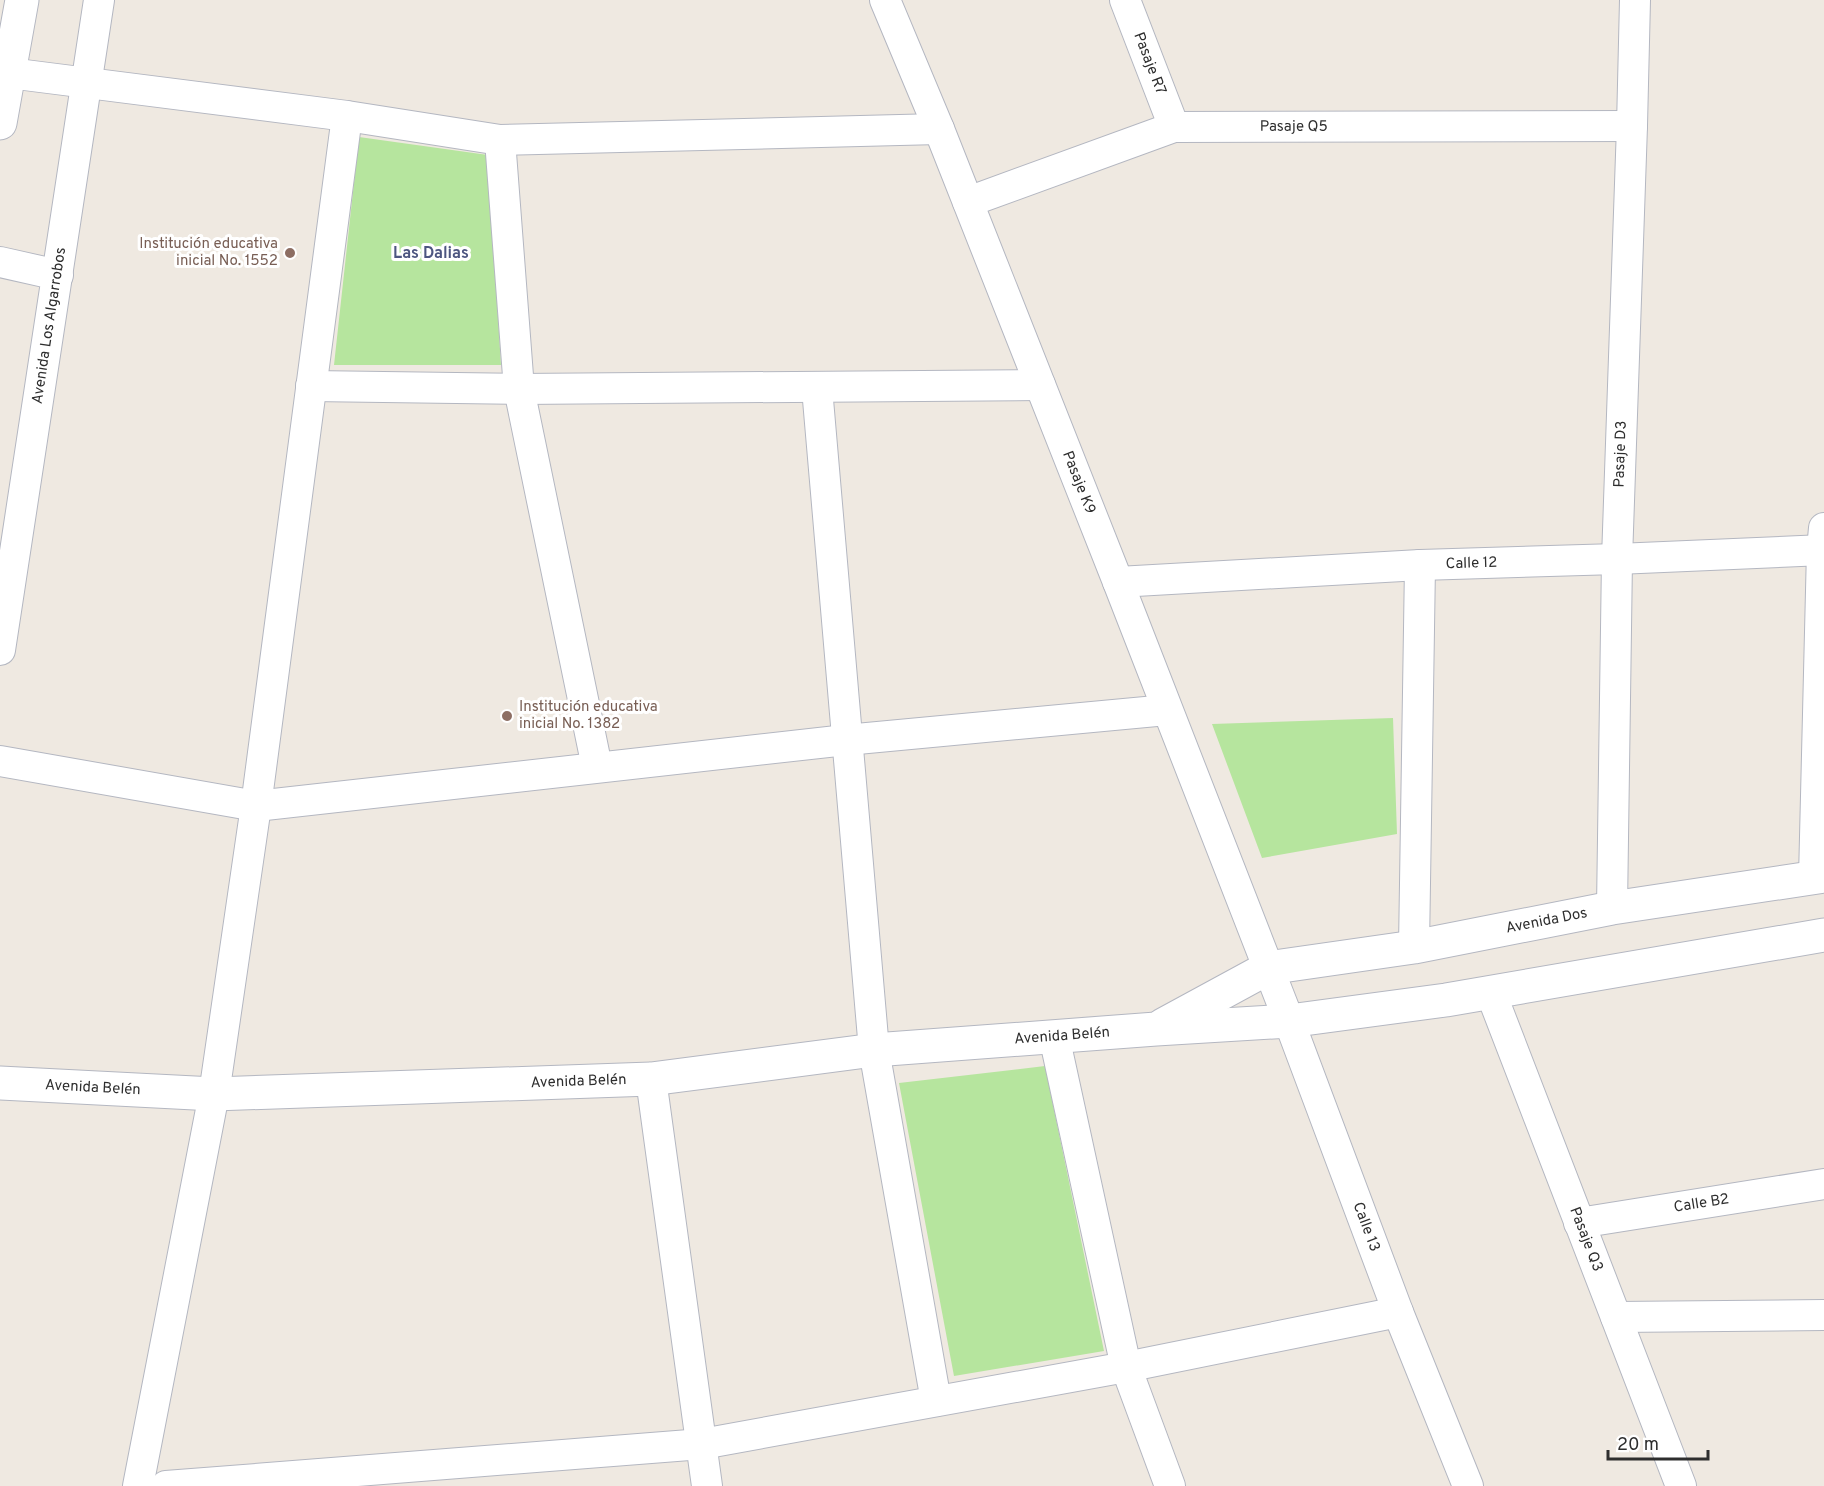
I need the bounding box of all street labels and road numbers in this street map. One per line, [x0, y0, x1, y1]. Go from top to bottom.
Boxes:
street label: Pasaje R7 [1129, 30, 1170, 97]
street label: Pasaje Q5 [1260, 117, 1328, 136]
street label: Avenida Los Algarrobos [28, 246, 71, 405]
street label: Pasaje D3 [1610, 420, 1631, 488]
street label: Pasaje K9 [1058, 448, 1100, 517]
street label: Calle 12 [1445, 553, 1498, 574]
street label: Avenida Dos [1504, 904, 1589, 938]
street label: Avenida Belén [1014, 1023, 1111, 1049]
street label: Avenida Belén [530, 1070, 627, 1093]
street label: Avenida Belén [44, 1076, 141, 1100]
street label: Calle B2 [1672, 1190, 1731, 1217]
street label: Calle 13 [1348, 1199, 1384, 1255]
street label: Pasaje Q3 [1565, 1204, 1607, 1274]

